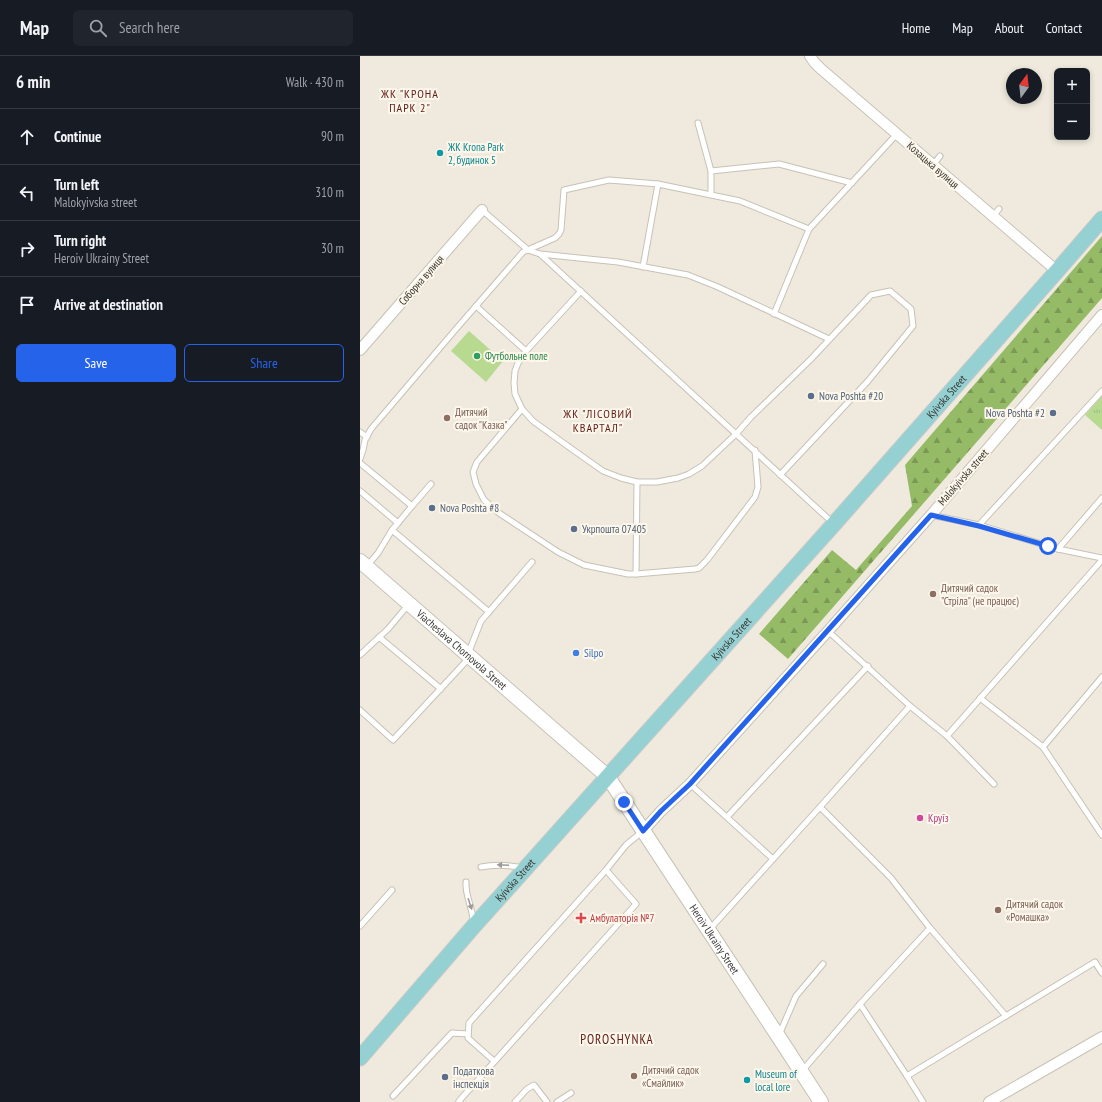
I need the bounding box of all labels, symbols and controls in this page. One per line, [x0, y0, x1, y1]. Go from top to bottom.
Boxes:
search box [73, 10, 353, 46]
text: Map [20, 16, 49, 40]
icon: search [87, 17, 109, 39]
text: Search here [119, 18, 180, 37]
text: Home [902, 19, 930, 37]
text: Map [952, 19, 973, 37]
text: About [995, 19, 1024, 37]
text: Contact [1046, 19, 1082, 37]
north arrow [1006, 68, 1042, 104]
map controls [1054, 68, 1090, 140]
button: + [1054, 68, 1090, 104]
text: 6 min [16, 71, 50, 93]
text: Walk · 430 m [286, 74, 344, 91]
district label: ЖК "КРОНА ПАРК 2" [380, 86, 439, 115]
button: − [1054, 104, 1090, 140]
icon: ahead [16, 126, 38, 148]
text: Continue [54, 127, 101, 146]
text: 90 m [321, 128, 344, 145]
street label: Козацька вулиця [904, 138, 962, 192]
place label: ЖК Krona Park 2, будинок 5 [447, 140, 505, 167]
marker: ЖК Krona Park 2, будинок 5 [435, 148, 445, 158]
text: Turn left [54, 175, 99, 194]
icon: left [16, 182, 38, 204]
text: 310 m [315, 184, 344, 201]
text: Malokyivska street [54, 194, 137, 211]
text: Turn right [54, 231, 106, 250]
icon: right [16, 238, 38, 260]
text: 30 m [321, 240, 344, 257]
text: Heroiv Ukrainy Street [54, 250, 149, 267]
street label: Соборна вулиця [395, 252, 447, 308]
icon: arrive [16, 294, 38, 316]
text: Arrive at destination [54, 295, 163, 314]
button: Save [16, 344, 176, 382]
button: Share [184, 344, 344, 382]
place label: Футбольне поле [485, 349, 548, 363]
marker: Футбольне поле [472, 351, 482, 361]
street label: Kyivska Street [923, 372, 969, 421]
place label: Nova Poshta #20 [819, 389, 883, 403]
marker: Nova Poshta #20 [806, 391, 816, 401]
place label: Дитячий садок "Казка" [455, 405, 508, 432]
district label: ЖК "ЛІСОВИЙ КВАРТАЛ" [562, 406, 633, 435]
place label: Nova Poshta #2 [986, 406, 1045, 420]
marker: Nova Poshta #2 [1048, 408, 1058, 418]
marker: Дитячий садок "Казка" [442, 413, 452, 423]
street label: Malokyivska street [935, 446, 991, 508]
place label: Nova Poshta #8 [440, 501, 499, 515]
marker: Nova Poshta #8 [427, 503, 437, 513]
place label: Укрпошта 07405 [582, 522, 647, 536]
marker: Укрпошта 07405 [569, 524, 579, 534]
route start [1039, 537, 1057, 555]
place label: Дитячий садок "Стріла" (не працює) [941, 581, 1019, 608]
marker: Дитячий садок "Стріла" (не працює) [928, 589, 938, 599]
street label: Viacheslava Chornovola Street [413, 606, 510, 693]
street label: Kyivska Street [708, 614, 754, 663]
place label: Silpo [584, 646, 603, 660]
marker: Silpo [571, 648, 581, 658]
route end [615, 793, 633, 811]
place label: Круїз [928, 811, 949, 825]
marker: Круїз [915, 813, 925, 823]
street label: Kyivska Street [492, 856, 538, 905]
one-way arrow [496, 862, 509, 868]
place label: Дитячий садок «Ромашка» [1006, 897, 1064, 924]
one-way arrow [467, 899, 473, 911]
street label: Heroiv Ukrainy Street [687, 902, 742, 977]
marker: Дитячий садок «Ромашка» [993, 905, 1003, 915]
place label: Амбулаторія №7 [590, 911, 654, 925]
marker: Амбулаторія №7 [575, 912, 587, 924]
district label: POROSHYNKA [580, 1031, 654, 1048]
place label: Дитячий садок «Смайлик» [642, 1063, 700, 1090]
place label: Податкова інспекція [453, 1064, 494, 1091]
place label: Museum of local lore [755, 1067, 798, 1094]
marker: Дитячий садок «Смайлик» [629, 1071, 639, 1081]
marker: Податкова інспекція [440, 1072, 450, 1082]
marker: Museum of local lore [742, 1075, 752, 1085]

